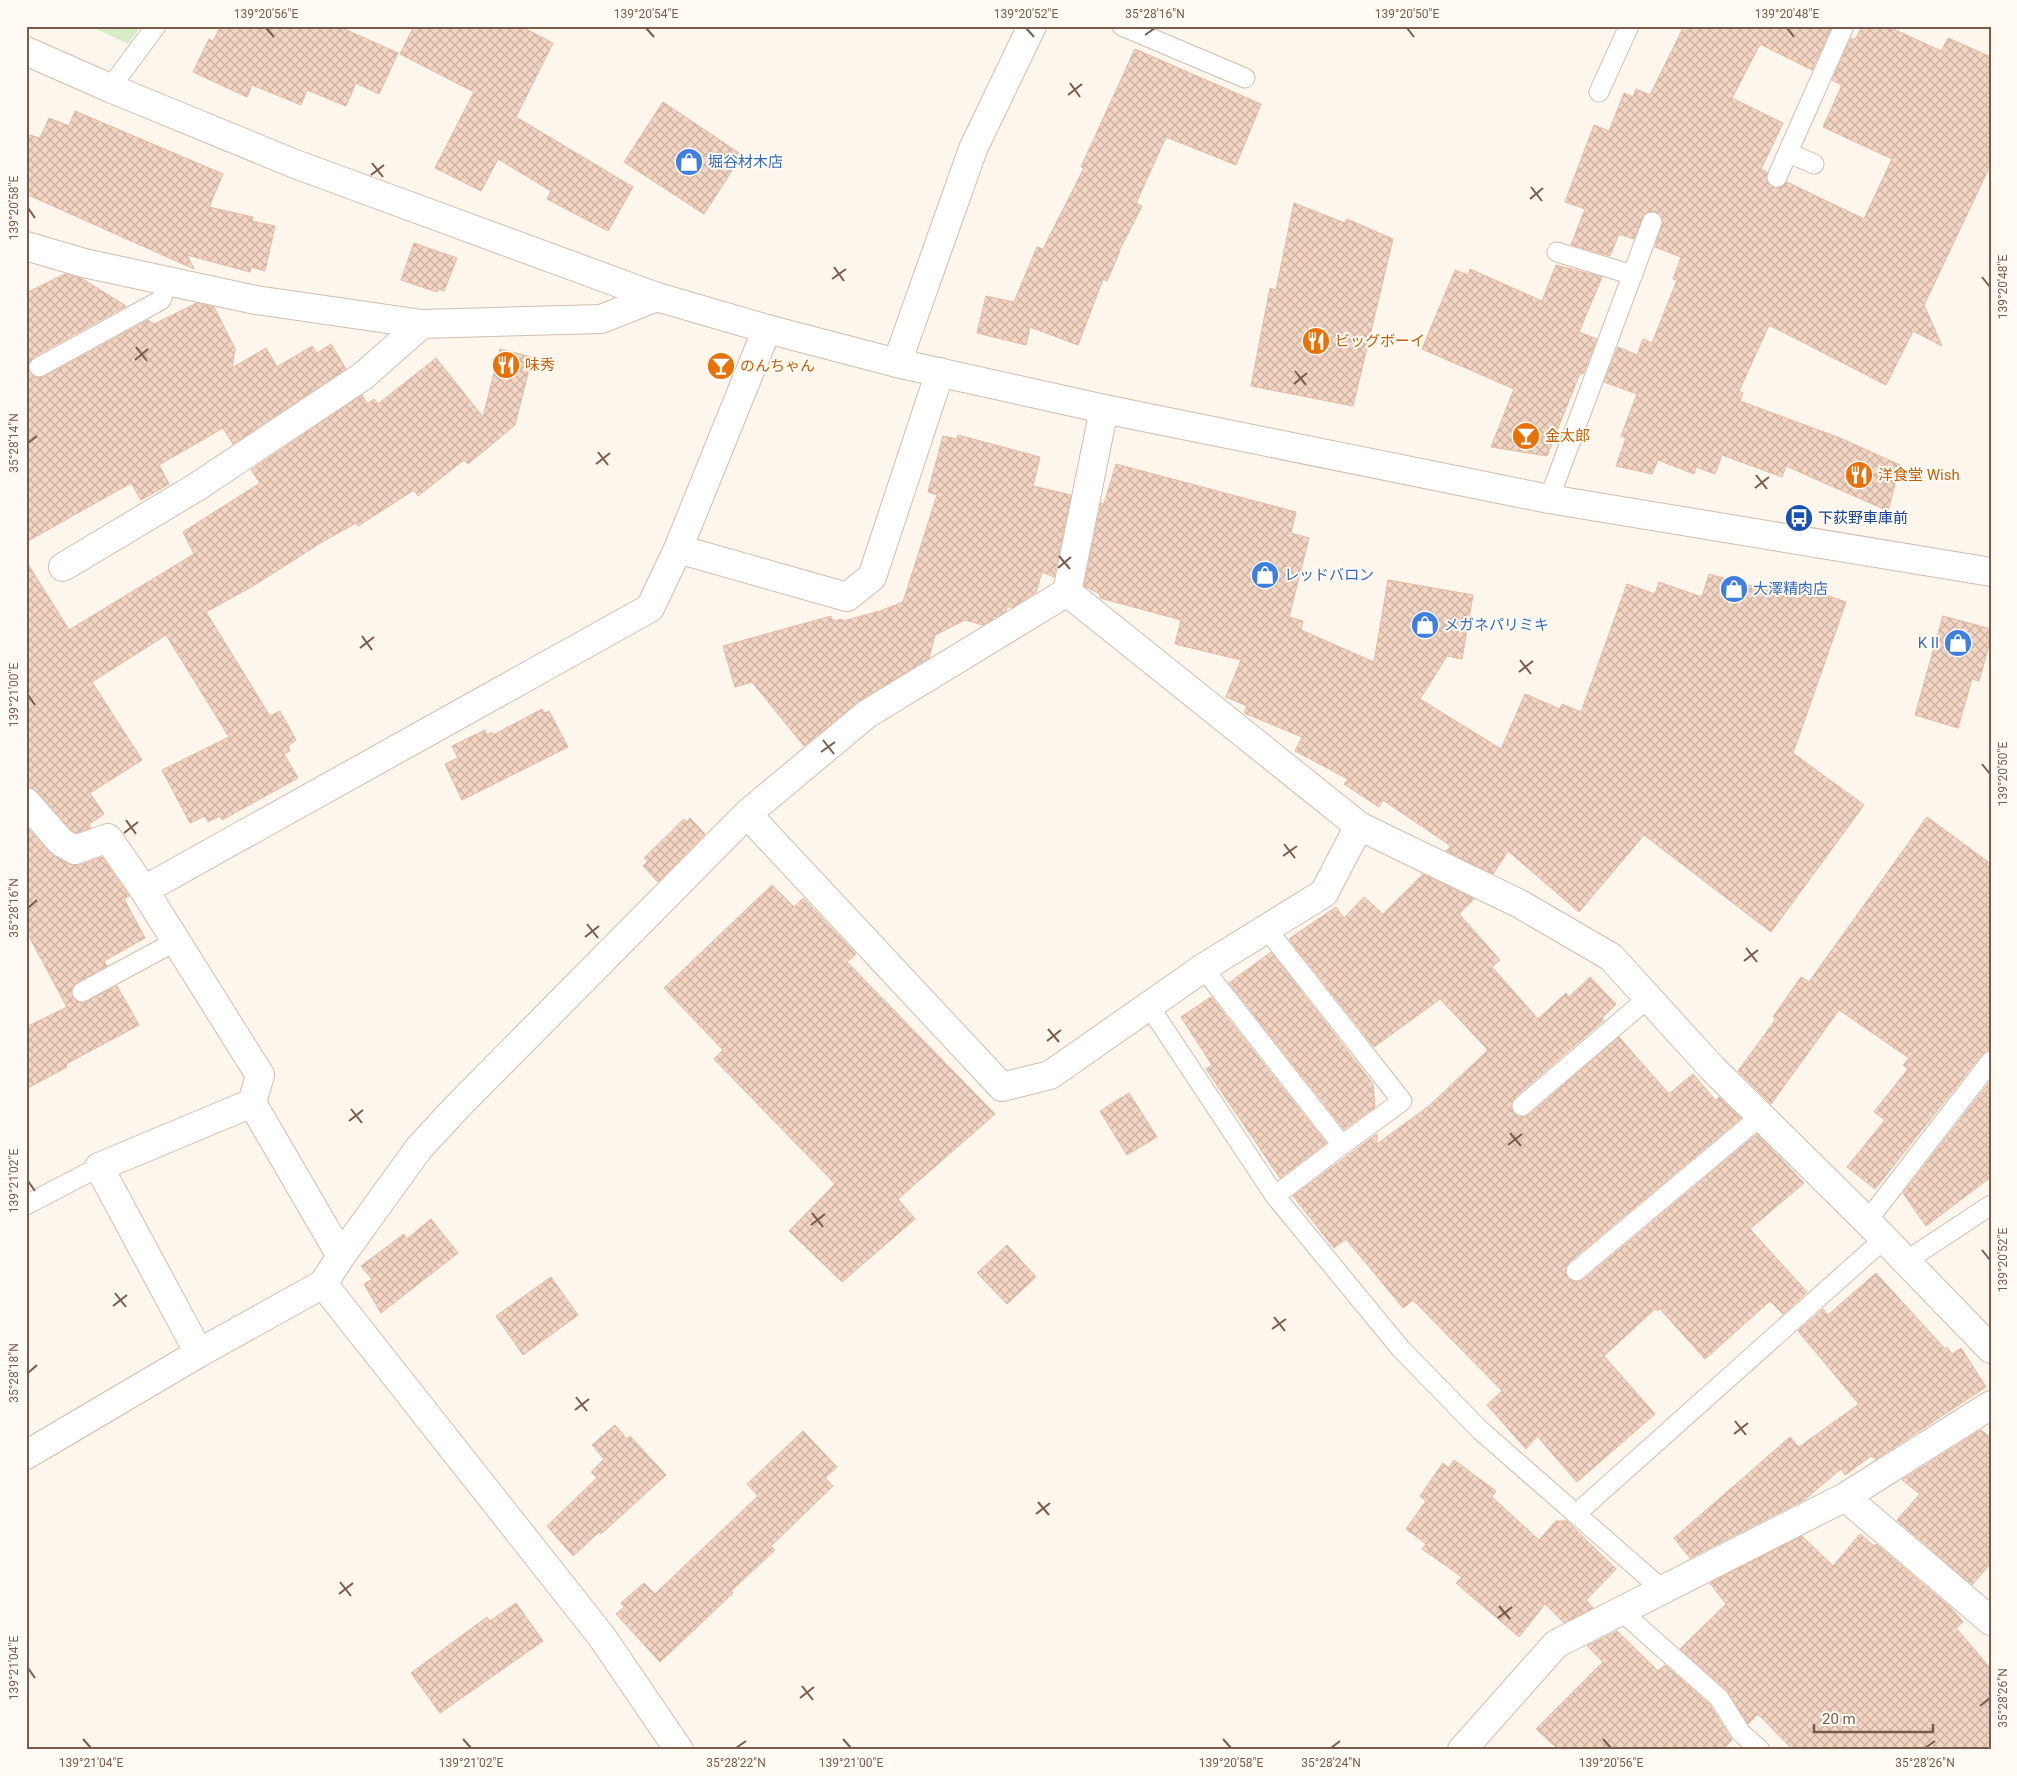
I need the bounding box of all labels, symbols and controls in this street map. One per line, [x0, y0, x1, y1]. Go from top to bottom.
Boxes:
text: 139°20'56"E [234, 7, 298, 21]
text: 139°20'54"E [614, 7, 678, 21]
text: 139°20'52"E [994, 7, 1058, 21]
text: 35°28'16"N [1125, 7, 1185, 21]
text: 139°20'50"E [1375, 7, 1439, 21]
text: 139°20'48"E [1755, 7, 1819, 21]
shop icon: 堀谷材木店 [674, 147, 704, 177]
place label: 堀谷材木店 [708, 153, 783, 171]
text: 139°20'58"E [7, 176, 21, 240]
text: 139°20'48"E [1996, 255, 2010, 319]
restaurant icon: ビッグボーイ [1301, 326, 1331, 356]
place label: ビッグボーイ [1335, 332, 1425, 350]
restaurant icon: 味秀 [491, 350, 521, 380]
bar icon: のんちゃん [706, 351, 736, 381]
place label: 味秀 [525, 356, 555, 374]
place label: のんちゃん [740, 357, 815, 375]
text: 35°28'14"N [7, 413, 21, 473]
bar icon: 金太郎 [1511, 421, 1541, 451]
place label: 金太郎 [1545, 427, 1590, 445]
restaurant icon: 洋食堂 Wish [1844, 460, 1874, 490]
place label: 洋食堂 Wish [1878, 466, 1960, 484]
bus stop icon: 下荻野車庫前 [1784, 503, 1814, 533]
place label: 下荻野車庫前 [1818, 509, 1908, 527]
shop icon: レッドバロン [1250, 560, 1280, 590]
place label: レッドバロン [1284, 566, 1374, 584]
shop icon: 大澤精肉店 [1719, 574, 1749, 604]
place label: 大澤精肉店 [1753, 580, 1828, 598]
shop icon: メガネパリミキ [1410, 610, 1440, 640]
place label: メガネパリミキ [1444, 616, 1549, 634]
shop icon: K II [1943, 628, 1973, 658]
place label: K II [1918, 634, 1939, 652]
text: 139°21'00"E [7, 663, 21, 727]
text: 139°20'50"E [1996, 742, 2010, 806]
text: 35°28'16"N [7, 878, 21, 938]
text: 139°21'02"E [7, 1149, 21, 1213]
text: 139°20'52"E [1996, 1228, 2010, 1292]
text: 35°28'18"N [7, 1343, 21, 1403]
text: 139°21'04"E [7, 1636, 21, 1700]
text: 35°28'26"N [1996, 1668, 2010, 1728]
scale bar [1814, 1701, 1933, 1733]
text: 20 m [1822, 1710, 1856, 1728]
text: 139°21'04"E [59, 1756, 123, 1770]
text: 139°21'02"E [439, 1756, 503, 1770]
text: 35°28'22"N [706, 1756, 766, 1770]
text: 139°21'00"E [819, 1756, 883, 1770]
text: 139°20'58"E [1199, 1756, 1263, 1770]
text: 35°28'24"N [1301, 1756, 1361, 1770]
text: 139°20'56"E [1579, 1756, 1643, 1770]
text: 35°28'26"N [1895, 1756, 1955, 1770]

